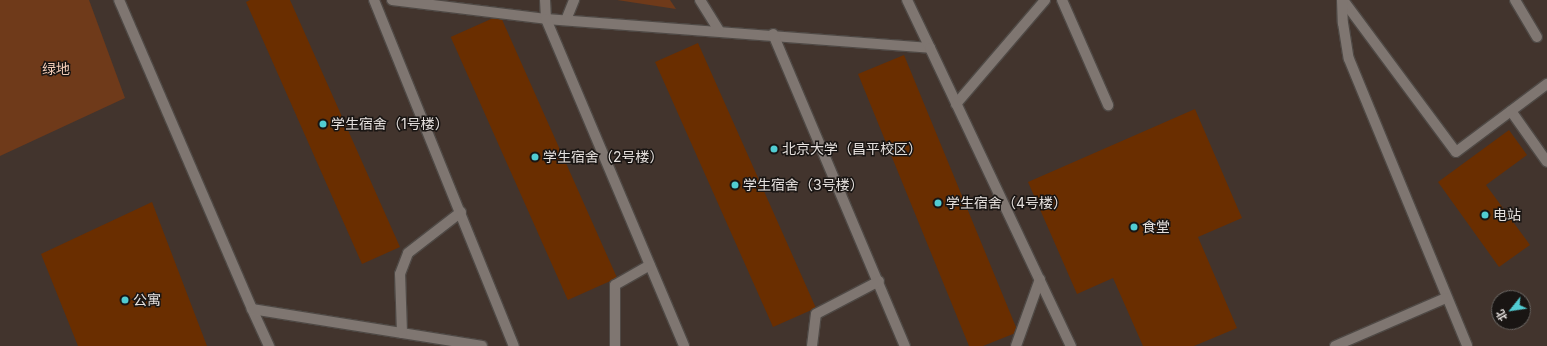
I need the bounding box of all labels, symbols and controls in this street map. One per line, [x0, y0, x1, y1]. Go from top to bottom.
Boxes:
park label: 绿地 [42, 61, 70, 77]
place label: 学生宿舍（1号楼） [331, 116, 449, 132]
marker: 学生宿舍（1号楼） [318, 119, 328, 129]
place label: 北京大学（昌平校区） [782, 141, 922, 157]
marker: 北京大学（昌平校区） [769, 144, 779, 154]
place label: 学生宿舍（2号楼） [543, 149, 664, 165]
marker: 学生宿舍（2号楼） [530, 152, 540, 162]
place label: 学生宿舍（3号楼） [743, 177, 864, 193]
marker: 学生宿舍（3号楼） [730, 180, 740, 190]
place label: 学生宿舍（4号楼） [946, 195, 1067, 211]
marker: 学生宿舍（4号楼） [933, 198, 943, 208]
place label: 电站 [1493, 207, 1521, 223]
marker: 电站 [1480, 210, 1490, 220]
place label: 食堂 [1142, 219, 1170, 235]
marker: 食堂 [1129, 222, 1139, 232]
north arrow [1491, 290, 1531, 330]
place label: 公寓 [133, 292, 161, 308]
marker: 公寓 [120, 295, 130, 305]
text: 北 [1493, 307, 1510, 324]

